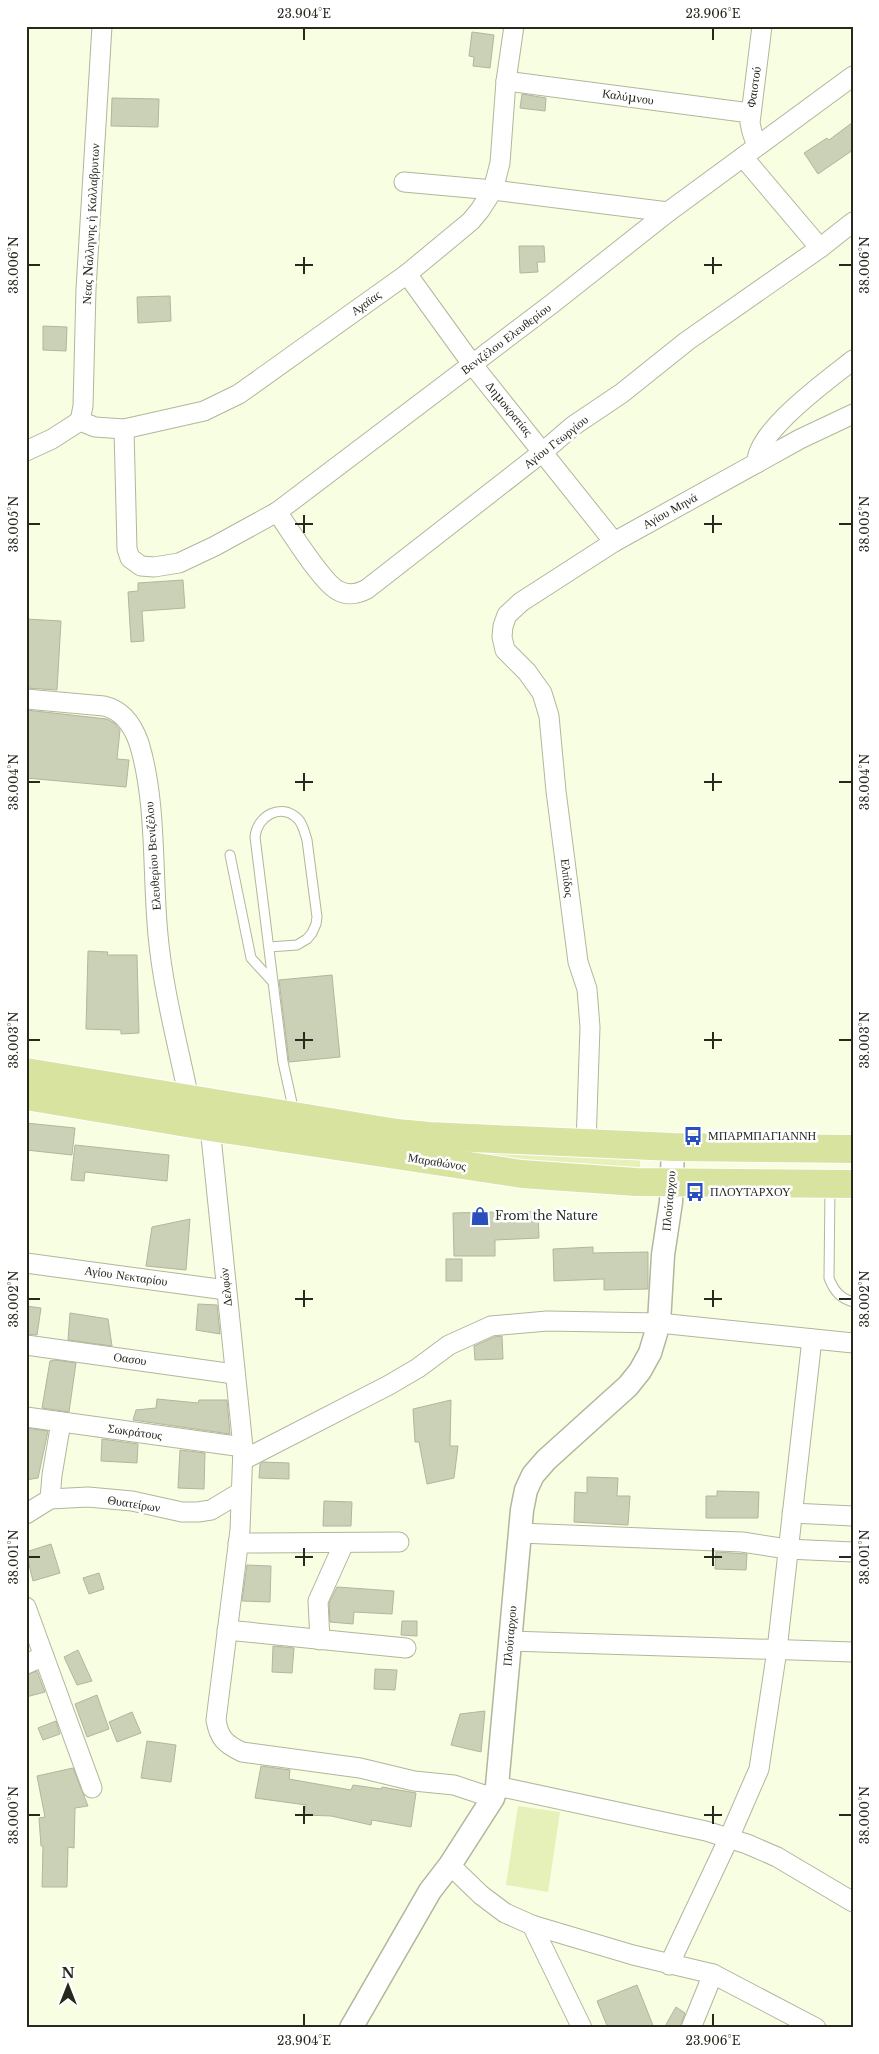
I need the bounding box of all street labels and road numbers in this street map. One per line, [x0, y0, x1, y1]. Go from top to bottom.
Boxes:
street label: Φαιστού [743, 65, 764, 109]
street label: Καλύμνου [601, 85, 655, 108]
street label: Νεας Nαλληνης ή Καλλαβρυτων [79, 142, 102, 305]
street label: Αχαϊας [348, 287, 384, 318]
street label: Βενιζέλου Ελευθερίου [458, 300, 554, 377]
street label: Δημοκρατίας [483, 378, 536, 439]
street label: Αγίου Γεωργίου [520, 412, 591, 472]
street label: Αγίου Μηνά [640, 489, 700, 532]
street label: Ελευθερίου Βενιζέλου [141, 801, 164, 911]
street label: Ελπίδος [558, 858, 577, 898]
street label: Μαραθώνος [407, 1149, 468, 1174]
street label: Πλούταρχου [658, 1170, 679, 1232]
street label: Αγίου Νεκταρίου [84, 1262, 169, 1289]
street label: Δελφών [216, 1266, 235, 1307]
street label: Οασου [113, 1349, 148, 1368]
street label: Σωκράτους [107, 1420, 163, 1443]
street label: Θυατείρων [107, 1492, 162, 1515]
street label: Πλούταρχου [499, 1605, 520, 1667]

